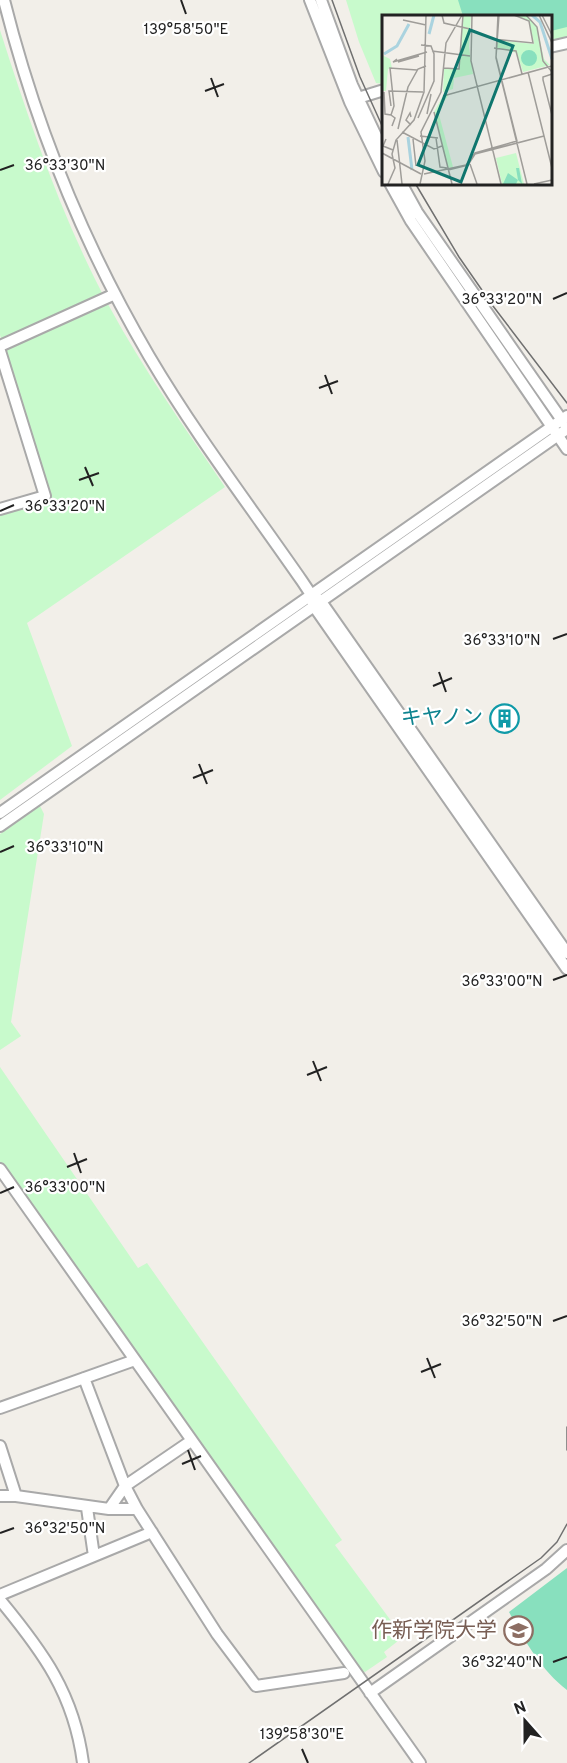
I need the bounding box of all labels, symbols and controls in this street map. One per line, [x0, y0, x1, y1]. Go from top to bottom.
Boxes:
inset map [382, 15, 552, 184]
text: 139°58'50"E [143, 21, 229, 40]
text: 36°33'30"N [25, 157, 105, 176]
text: 36°33'20"N [462, 291, 542, 310]
text: 36°33'20"N [25, 498, 105, 517]
text: 36°33'10"N [463, 632, 541, 651]
building icon: キヤノン [488, 702, 520, 734]
place label: キヤノン [401, 705, 483, 732]
text: 36°33'10"N [26, 839, 104, 858]
text: 36°33'00"N [461, 973, 543, 992]
text: 36°33'00"N [24, 1179, 106, 1198]
text: 36°32'50"N [462, 1313, 542, 1332]
text: 36°32'50"N [25, 1520, 105, 1539]
school or university icon: 作新学院大学 [502, 1615, 534, 1647]
place label: 作新学院大学 [371, 1618, 497, 1645]
text: 36°32'40"N [462, 1654, 542, 1673]
north arrow [495, 1691, 555, 1751]
text: N [511, 1697, 529, 1720]
text: 139°58'30"E [260, 1726, 344, 1745]

